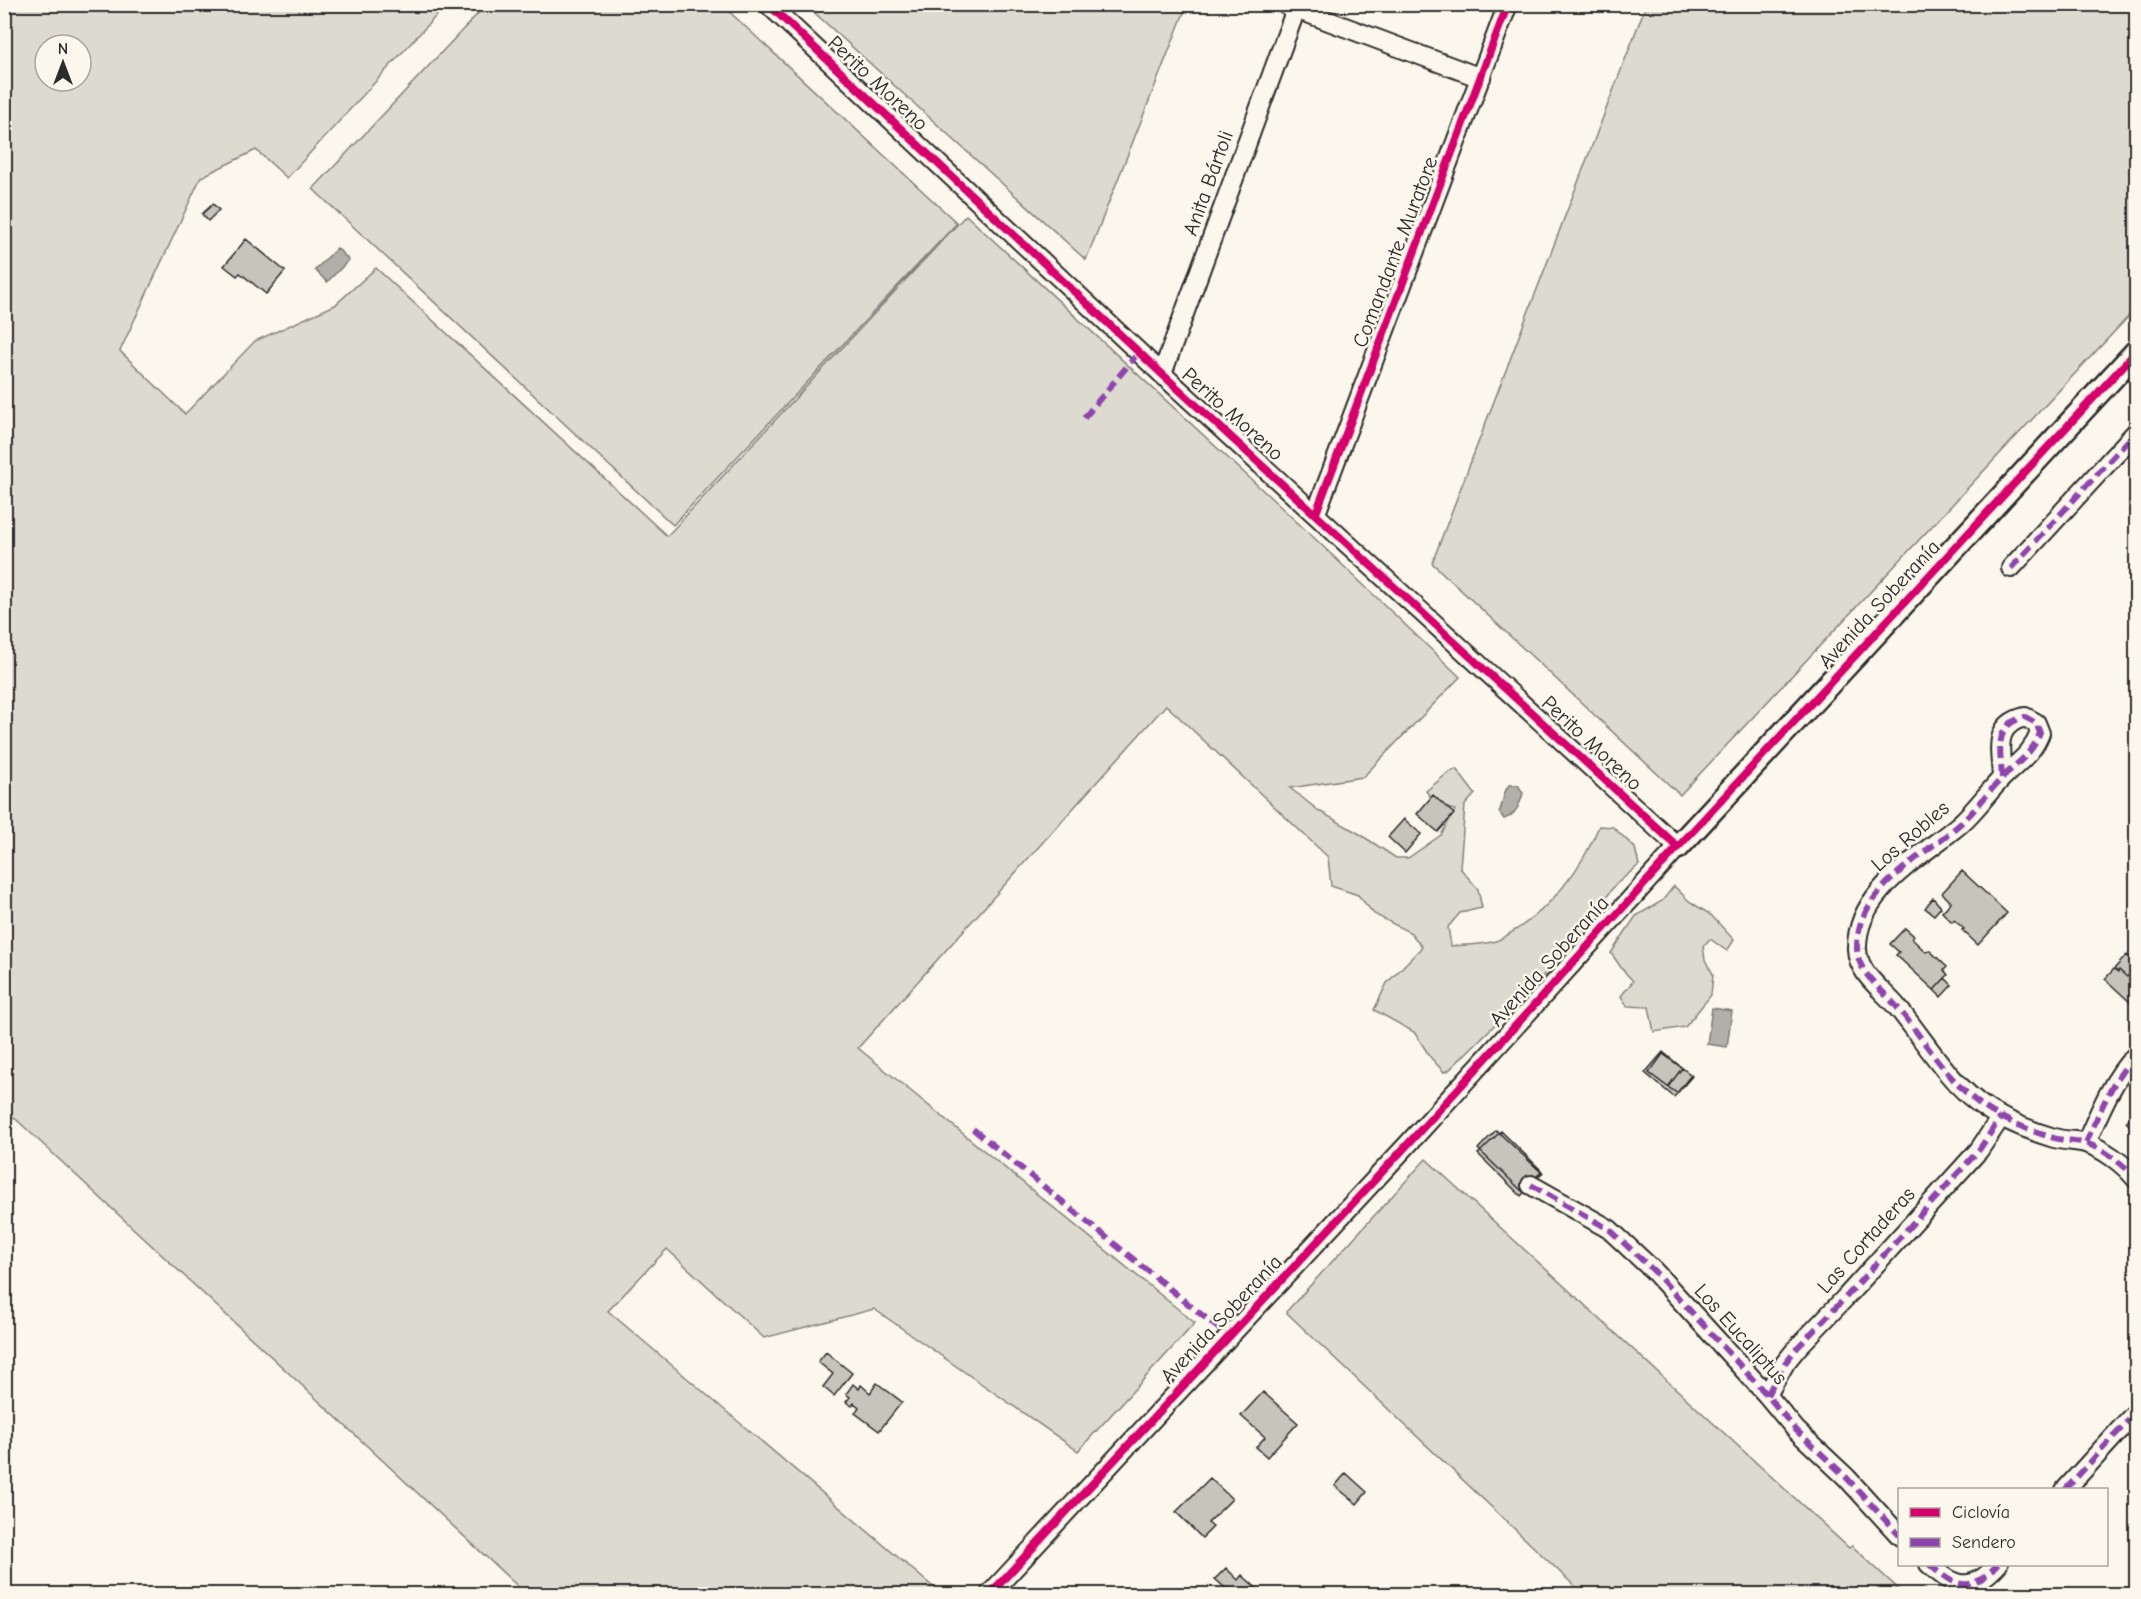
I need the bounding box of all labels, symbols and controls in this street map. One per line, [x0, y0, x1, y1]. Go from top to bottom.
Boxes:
street label: Perito Moreno [823, 31, 933, 135]
north arrow [33, 33, 93, 93]
text: N [58, 40, 68, 58]
street label: Anita Bártoli [1178, 127, 1238, 239]
street label: Comandante Muratore [1348, 153, 1442, 351]
street label: Perito Moreno [1177, 362, 1289, 466]
street label: Avenida Soberanía [1813, 535, 1945, 673]
street label: Perito Moreno [1537, 691, 1647, 795]
street label: Los Robles [1866, 796, 1954, 876]
street label: Avenida Soberanía [1484, 891, 1614, 1031]
street label: Las Cortaderas [1812, 1182, 1920, 1298]
street label: Avenida Soberanía [1155, 1250, 1287, 1388]
street label: Los Eucaliptus [1690, 1279, 1792, 1389]
legend [1898, 1488, 2108, 1566]
text: Ciclovía [1952, 1502, 2010, 1523]
text: Sendero [1952, 1532, 2016, 1553]

